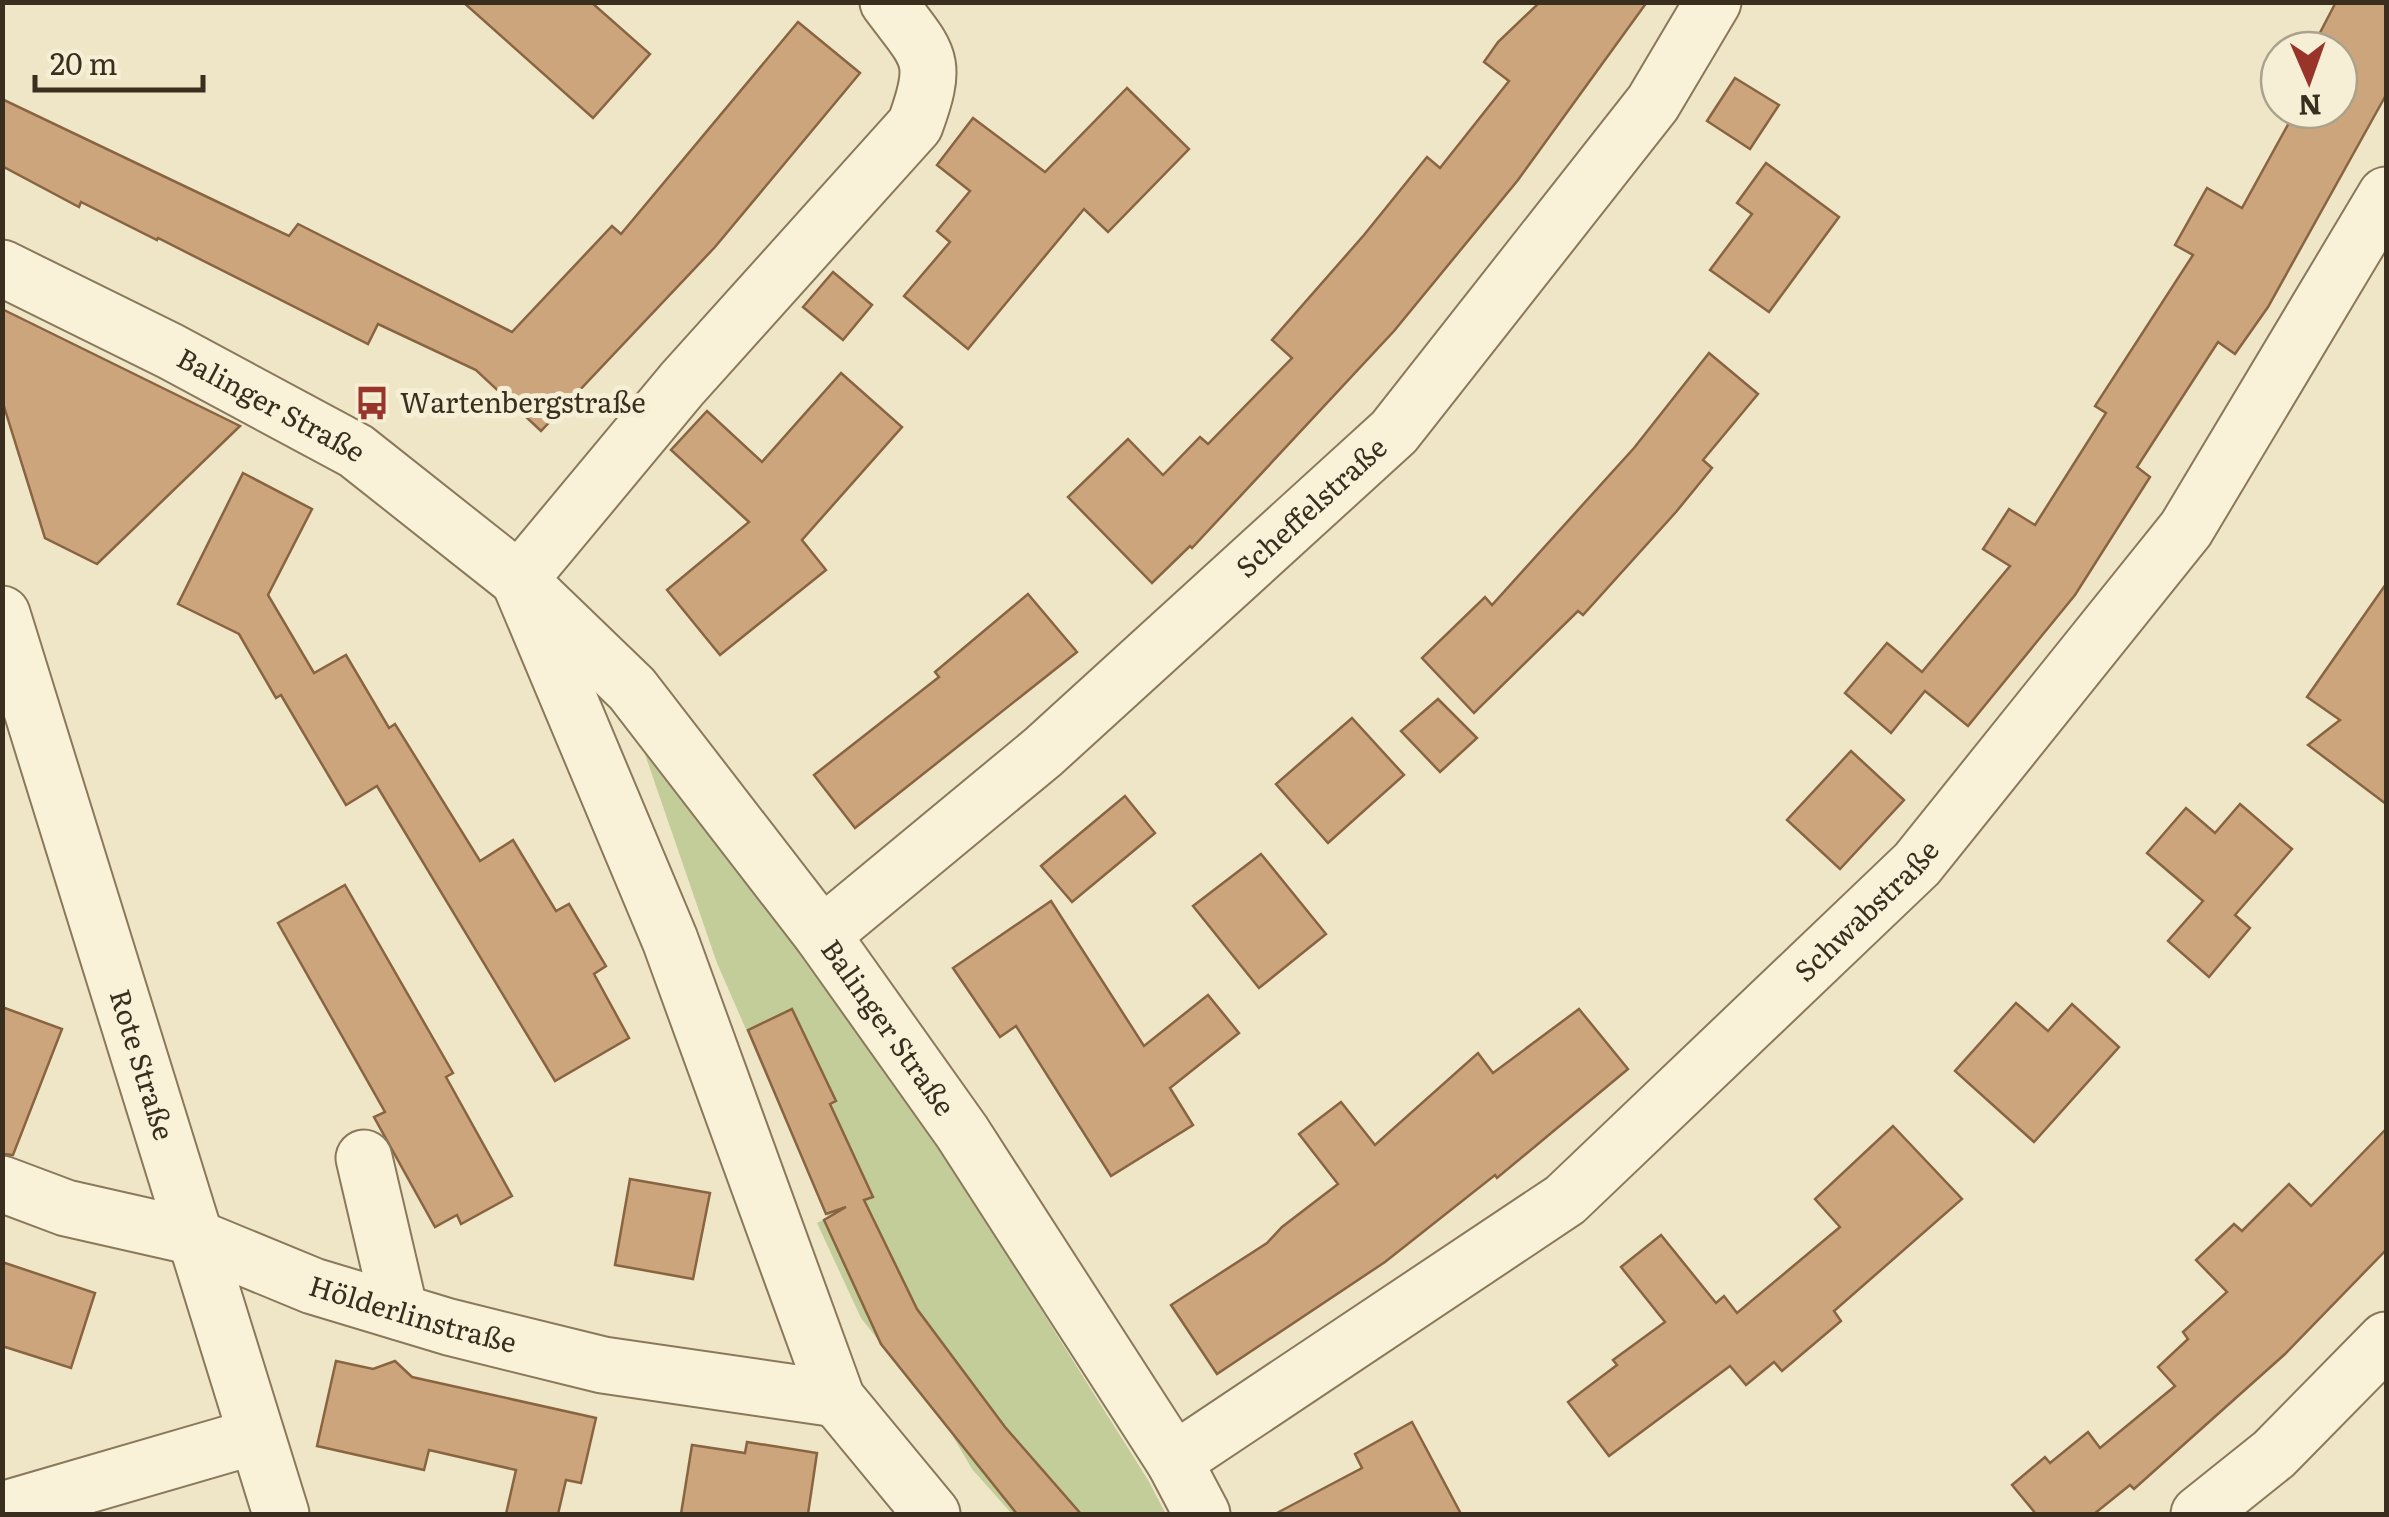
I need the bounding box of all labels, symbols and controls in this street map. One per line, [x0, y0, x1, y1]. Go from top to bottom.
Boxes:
scale bar [35, 30, 202, 92]
north arrow [2259, 30, 2359, 130]
text: 20 m [50, 40, 118, 84]
text: N [2297, 86, 2322, 128]
street label: Balinger Straße [170, 336, 376, 471]
place label: Wartenbergstraße [400, 380, 646, 422]
bus stop icon: Wartenbergstraße [353, 384, 391, 422]
street label: Scheffelstraße [1225, 426, 1395, 586]
street label: Schwabstraße [1784, 830, 1948, 990]
street label: Balinger Straße [812, 930, 967, 1124]
street label: Rote Straße [101, 984, 187, 1145]
street label: Hölderlinstraße [304, 1263, 521, 1362]

